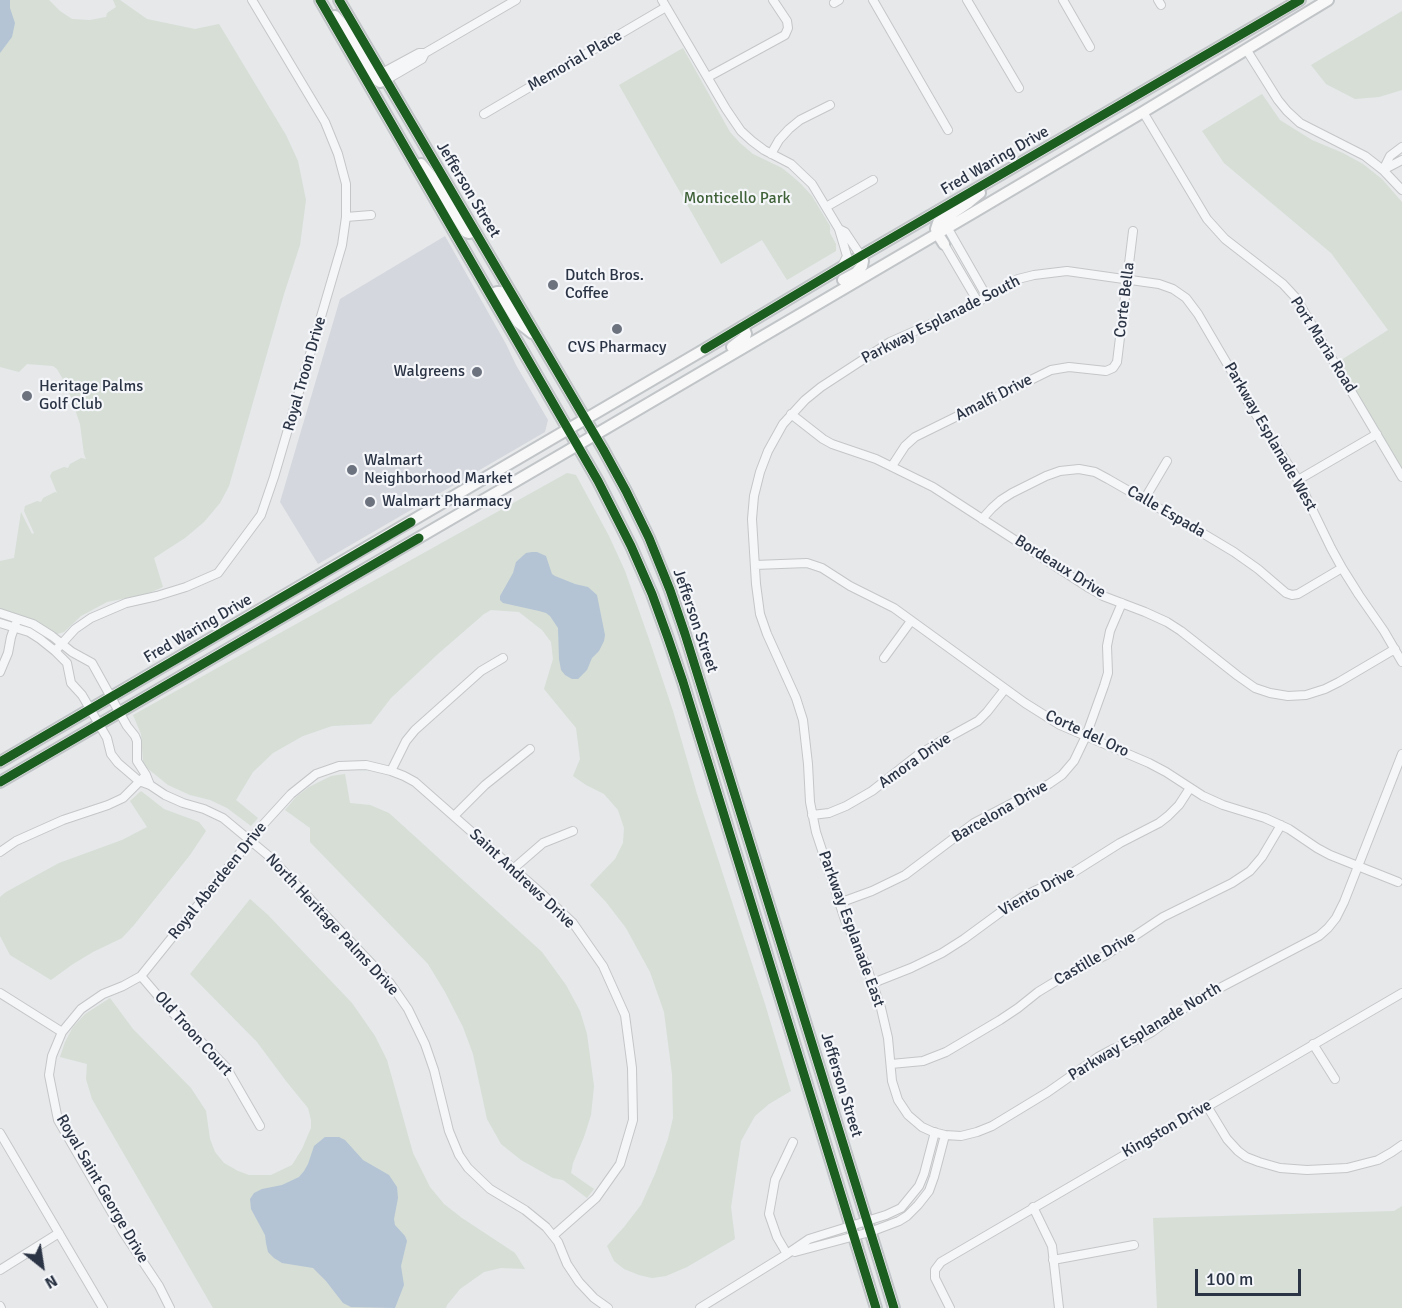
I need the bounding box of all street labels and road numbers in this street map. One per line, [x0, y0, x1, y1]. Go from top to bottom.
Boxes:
street label: Memorial Place [524, 26, 626, 96]
street label: Fred Waring Drive [938, 122, 1052, 200]
street label: Jefferson Street [432, 139, 504, 241]
street label: Corte Bella [1111, 261, 1139, 339]
street label: Parkway Esplanade South [858, 272, 1024, 368]
street label: Port Maria Road [1286, 293, 1360, 397]
street label: Royal Troon Drive [279, 314, 331, 434]
street label: Parkway Esplanade West [1219, 359, 1321, 515]
street label: Amalfi Drive [952, 370, 1036, 426]
street label: Calle Espada [1123, 482, 1209, 542]
street label: Bordeaux Drive [1011, 531, 1109, 603]
street label: Jefferson Street [668, 567, 722, 675]
street label: Fred Waring Drive [141, 590, 255, 668]
street label: Corte del Oro [1042, 706, 1132, 762]
street label: Amora Drive [875, 729, 955, 793]
street label: Barcelona Drive [949, 777, 1051, 847]
street label: Royal Aberdeen Drive [165, 818, 271, 944]
street label: Saint Andrews Drive [465, 825, 579, 933]
street label: Parkway Esplanade East [814, 848, 888, 1010]
street label: North Heritage Palms Drive [261, 850, 403, 1000]
street label: Viento Drive [996, 863, 1078, 921]
street label: Castille Drive [1051, 928, 1139, 990]
street label: Parkway Esplanade North [1065, 979, 1225, 1085]
street label: Old Troon Court [150, 988, 236, 1080]
street label: Jefferson Street [816, 1030, 866, 1140]
street label: Kingston Drive [1119, 1096, 1215, 1162]
street label: Royal Saint George Drive [52, 1111, 152, 1267]

